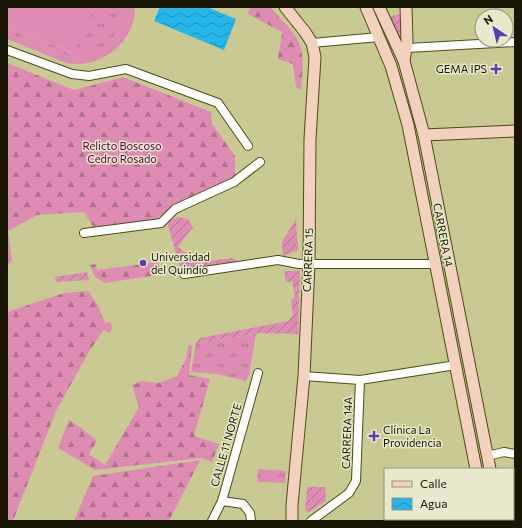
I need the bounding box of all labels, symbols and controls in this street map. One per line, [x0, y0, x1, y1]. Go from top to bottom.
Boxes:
north arrow [474, 8, 514, 48]
text: N [481, 12, 495, 27]
place label: GEMA IPS [436, 62, 487, 75]
marker: GEMA IPS [490, 63, 502, 75]
park label: Relicto Boscoso Cedro Rosado [82, 139, 162, 165]
street label: CARRERA 14 [431, 202, 456, 268]
street label: CARRERA 15 [300, 228, 315, 292]
place label: Universidad del Quindío [151, 250, 210, 276]
marker: Universidad del Quindío [138, 258, 148, 268]
street label: CARRERA 14A [339, 396, 354, 469]
street label: CALLE 11 NORTE [207, 402, 244, 488]
place label: Clínica La Providencia [383, 423, 441, 449]
marker: Clínica La Providencia [368, 430, 380, 442]
legend [384, 468, 514, 520]
text: Calle [420, 476, 447, 490]
text: Agua [420, 496, 448, 510]

